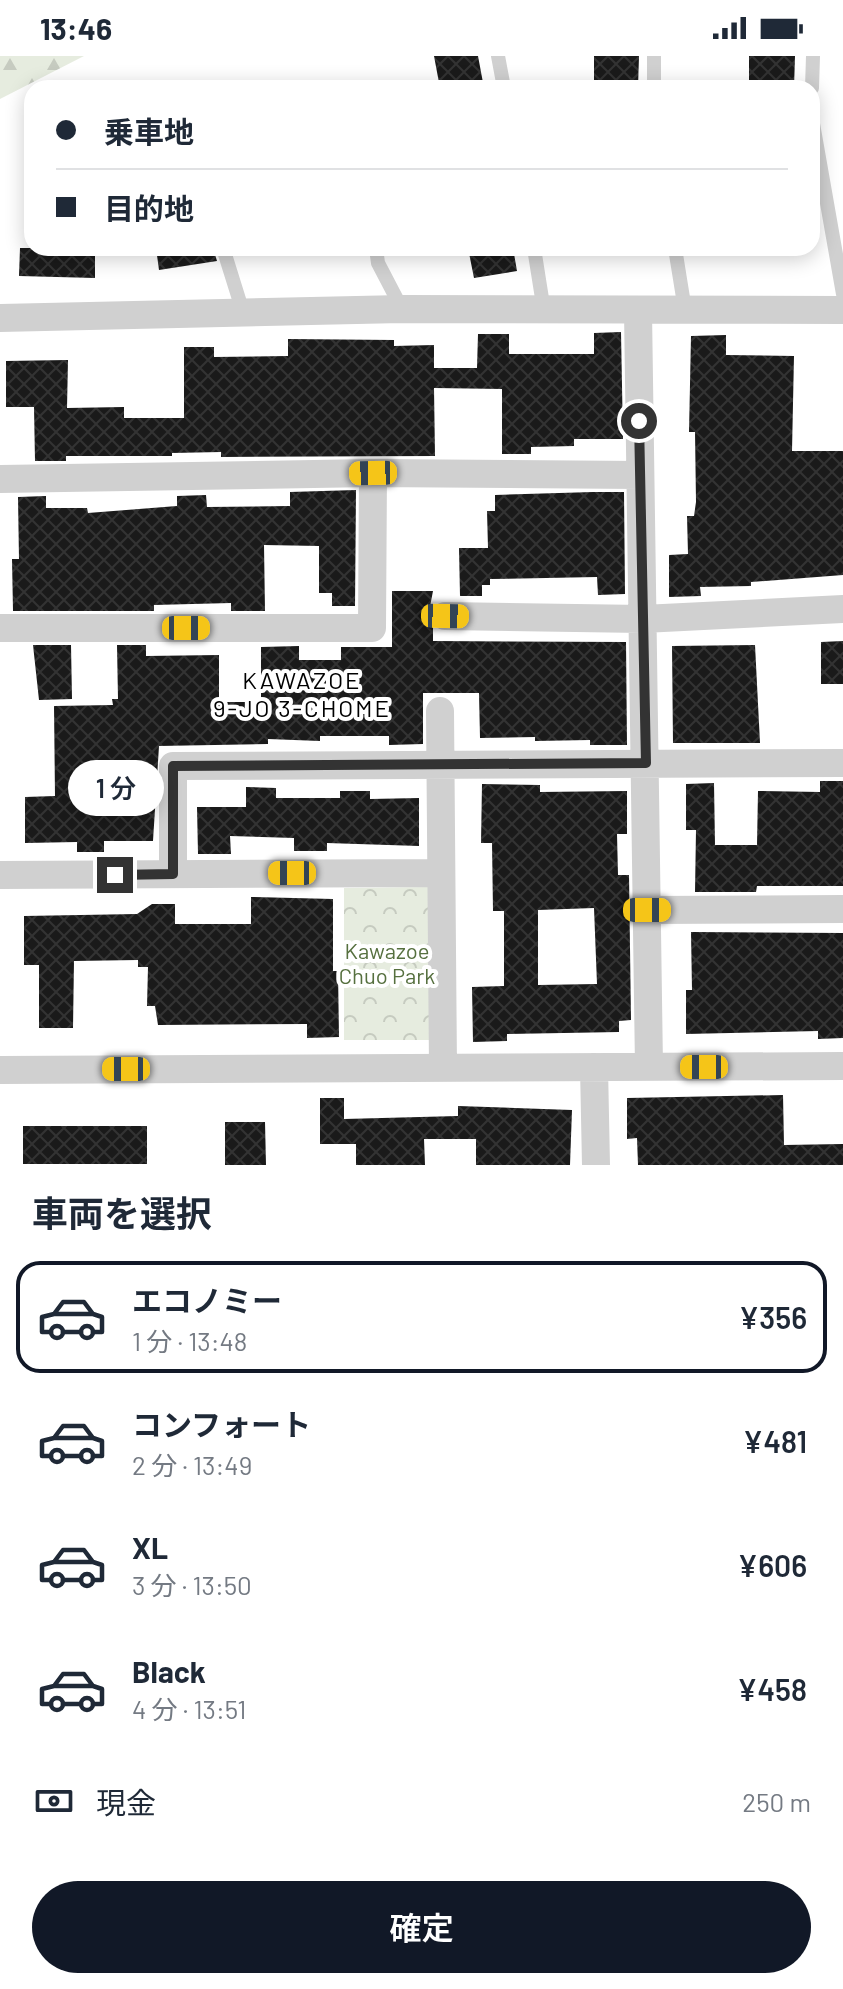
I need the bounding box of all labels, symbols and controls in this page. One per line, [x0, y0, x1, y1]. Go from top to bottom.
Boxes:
text: 13:46 [40, 10, 112, 46]
text: 乗車地 [104, 113, 194, 149]
text: 目的地 [104, 190, 194, 226]
route start [621, 403, 657, 439]
car [349, 461, 397, 485]
car [421, 604, 469, 628]
car [162, 616, 210, 640]
district label: KAWAZOE 9-JO 3-CHOME [213, 665, 391, 722]
callout: 1 分 [67, 759, 163, 815]
text: 1 分 [96, 772, 136, 803]
route end [97, 857, 133, 893]
car [268, 861, 316, 885]
car [623, 898, 671, 922]
park label: Kawazoe Chuo Park [339, 937, 435, 988]
car [680, 1055, 728, 1079]
car [102, 1057, 150, 1081]
text: 車両を選択 [32, 1191, 212, 1234]
icon: car [36, 1281, 108, 1353]
text: エコノミー [132, 1282, 282, 1318]
text: ¥356 [739, 1299, 807, 1335]
text: 1 分 · 13:48 [132, 1325, 247, 1356]
icon: car [36, 1405, 108, 1477]
text: コンフォート [132, 1406, 311, 1442]
text: ¥481 [743, 1423, 807, 1459]
text: 2 分 · 13:49 [132, 1449, 252, 1480]
icon: car [36, 1529, 108, 1601]
text: XL [132, 1529, 168, 1565]
text: ¥606 [738, 1547, 807, 1583]
text: 3 分 · 13:50 [132, 1569, 252, 1600]
icon: car [36, 1653, 108, 1725]
text: Black [132, 1653, 206, 1689]
text: ¥458 [737, 1671, 807, 1707]
text: 4 分 · 13:51 [132, 1693, 246, 1724]
icon: cash [32, 1779, 76, 1823]
text: 現金 [96, 1784, 156, 1820]
text: 250 m [742, 1786, 811, 1817]
button: 確定 [32, 1881, 811, 1973]

